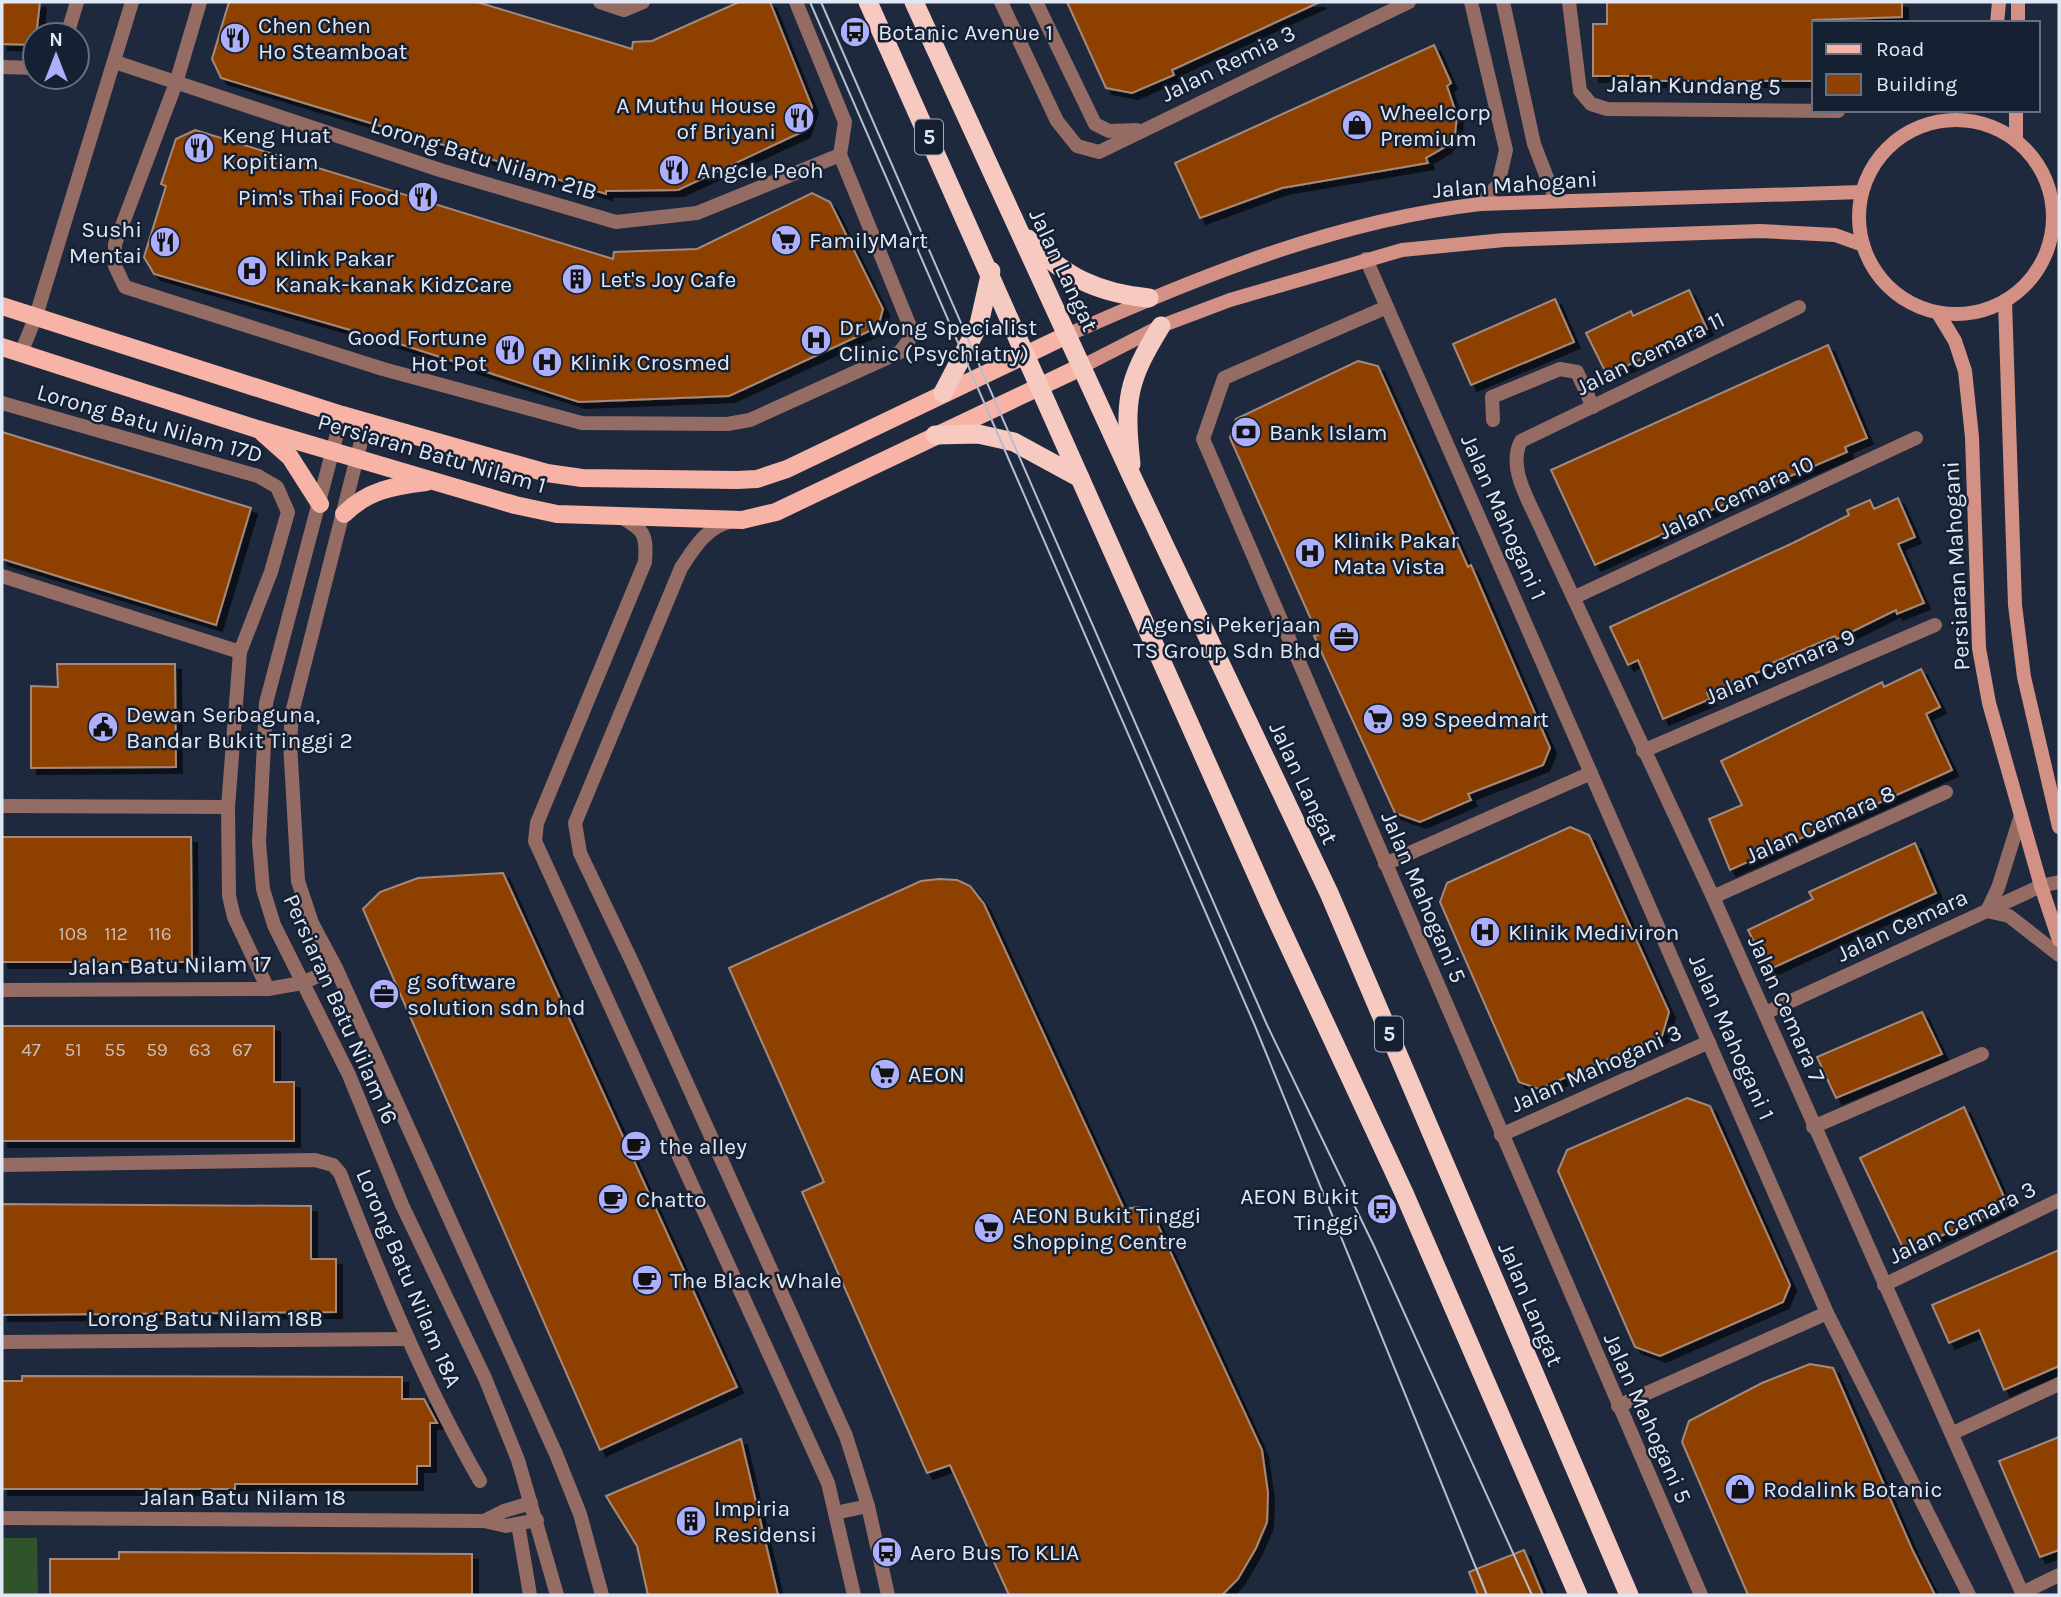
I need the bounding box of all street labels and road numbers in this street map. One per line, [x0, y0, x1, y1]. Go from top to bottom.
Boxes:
street label: Jalan Remia 3 [1157, 19, 1300, 108]
street label: Jalan Kundang 5 [1607, 70, 1781, 101]
street label: Lorong Batu Nilam 21B [367, 111, 600, 206]
road number: 5 [915, 120, 943, 154]
street label: Jalan Mahogani [1432, 165, 1598, 204]
street label: Jalan Langat [1023, 205, 1104, 336]
street label: Jalan Cemara 11 [1571, 306, 1729, 401]
street label: Lorong Batu Nilam 17D [34, 378, 266, 469]
street label: Persiaran Batu Nilam 1 [315, 408, 549, 499]
street label: Jalan Mahogani 1 [1455, 430, 1552, 604]
street label: Jalan Cemara 10 [1654, 450, 1818, 545]
street label: Persiaran Mahogani [1938, 461, 1975, 671]
street label: Jalan Cemara 9 [1701, 623, 1859, 710]
street label: Jalan Langat [1263, 718, 1344, 849]
street label: Jalan Cemara 8 [1741, 779, 1899, 870]
street label: Jalan Mahogani 5 [1375, 807, 1472, 987]
street label: Jalan Cemara [1832, 883, 1972, 968]
street label: Persiaran Batu Nilam 16 [278, 890, 404, 1129]
street label: Jalan Cemara 7 [1742, 932, 1831, 1087]
street label: Jalan Batu Nilam 17 [69, 950, 272, 981]
street label: Jalan Mahogani 1 [1683, 950, 1780, 1124]
road number: 5 [1375, 1016, 1403, 1052]
street label: Jalan Mahogani 3 [1506, 1019, 1686, 1118]
street label: Lorong Batu Nilam 18A [350, 1165, 467, 1392]
street label: Jalan Cemara 3 [1884, 1175, 2040, 1270]
street label: Jalan Langat [1492, 1238, 1569, 1371]
street label: Lorong Batu Nilam 18B [87, 1305, 323, 1332]
street label: Jalan Mahogani 5 [1598, 1329, 1697, 1508]
street label: Jalan Batu Nilam 18 [140, 1484, 346, 1511]

